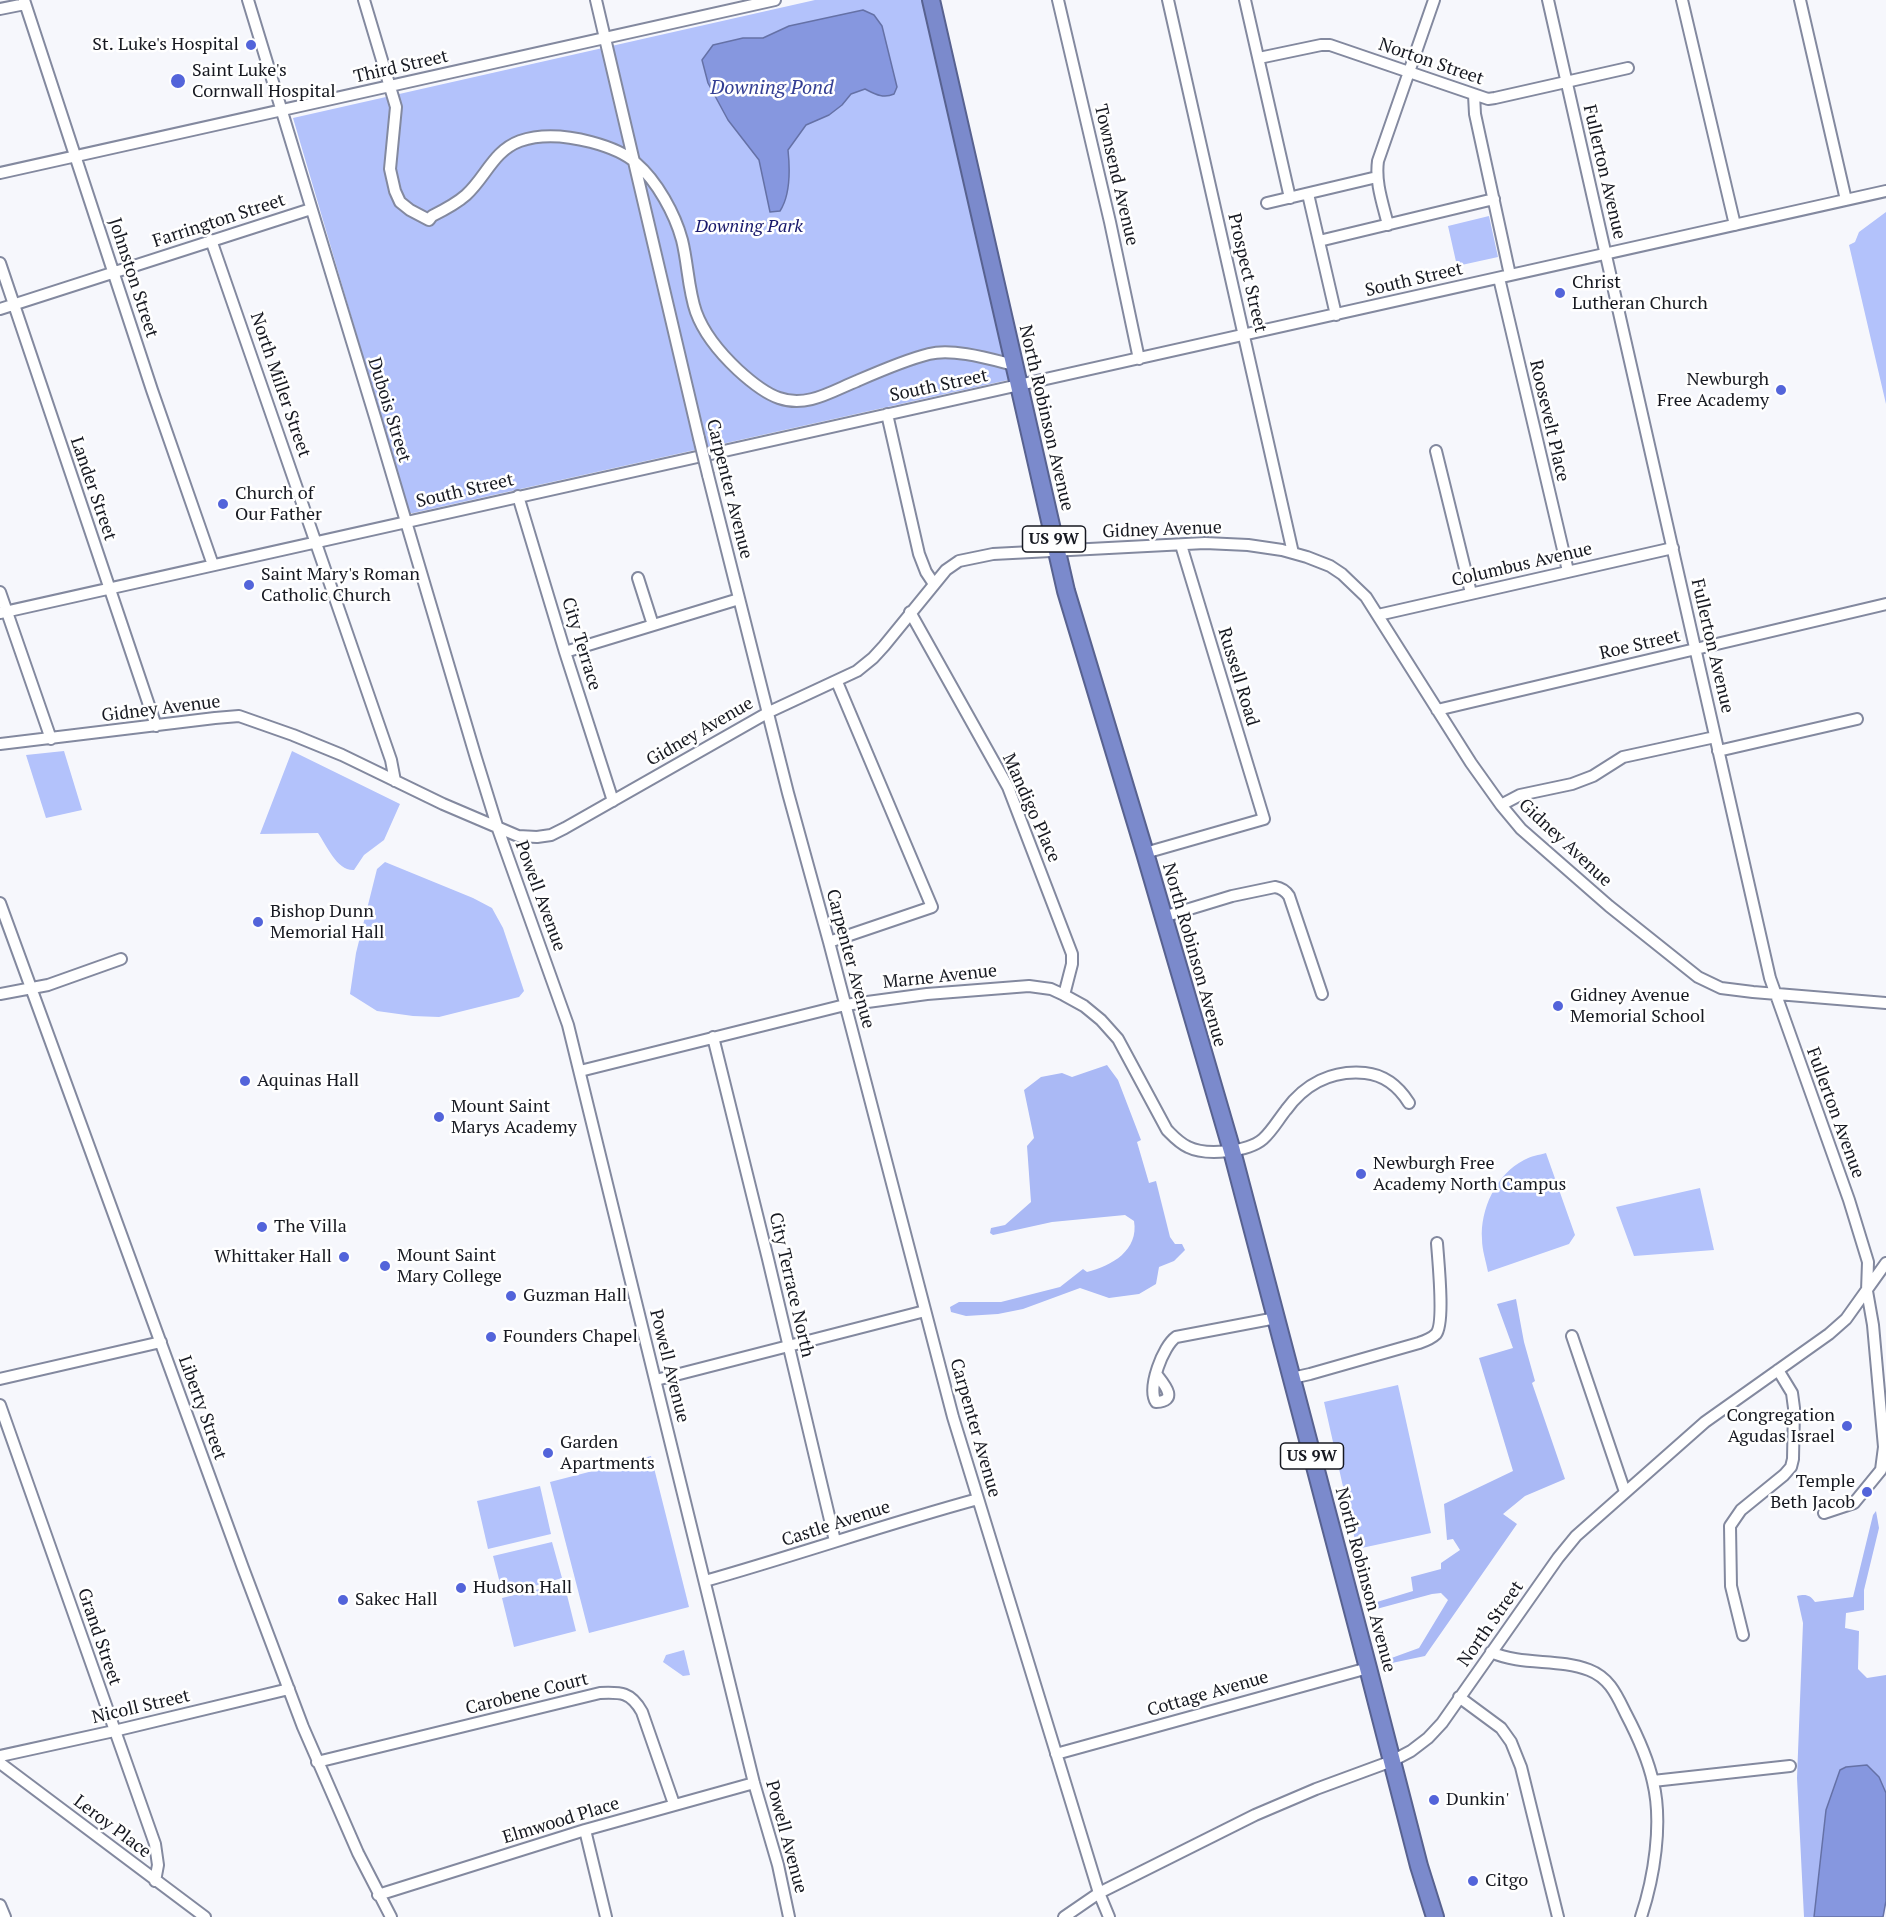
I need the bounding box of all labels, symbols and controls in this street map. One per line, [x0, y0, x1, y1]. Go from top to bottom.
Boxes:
place label: St. Luke's Hospital [92, 34, 239, 56]
street label: Norton Street [1376, 34, 1486, 90]
marker: St. Luke's Hospital [244, 38, 258, 52]
street label: Third Street [352, 46, 450, 88]
place label: Saint Luke's Cornwall Hospital [192, 60, 336, 103]
marker: Saint Luke's Cornwall Hospital [169, 72, 187, 90]
water label: Downing Pond [710, 76, 834, 100]
street label: Townsend Avenue [1089, 102, 1143, 248]
street label: Fullerton Avenue [1578, 103, 1630, 241]
street label: Farrington Street [150, 189, 288, 253]
street label: Prospect Street [1223, 211, 1271, 335]
street label: Johnston Street [103, 215, 163, 341]
park label: Downing Park [695, 216, 803, 238]
street label: South Street [1363, 258, 1465, 302]
place label: Christ Lutheran Church [1572, 272, 1708, 314]
marker: Christ Lutheran Church [1553, 286, 1567, 300]
street label: North Miller Street [245, 310, 315, 460]
street label: North Robinson Avenue [1014, 323, 1078, 513]
street label: Dubois Street [363, 355, 415, 465]
street label: Roosevelt Place [1525, 358, 1573, 484]
street label: South Street [888, 365, 990, 407]
place label: Newburgh Free Academy [1657, 369, 1769, 412]
marker: Newburgh Free Academy [1774, 383, 1788, 397]
street label: Carpenter Avenue [701, 417, 757, 561]
street label: Lander Street [65, 434, 121, 544]
street label: South Street [414, 469, 516, 513]
place label: Church of Our Father [235, 483, 322, 526]
marker: Church of Our Father [216, 497, 230, 511]
street label: Gidney Avenue [1102, 517, 1222, 543]
road number: US 9W [1022, 526, 1086, 552]
street label: Columbus Avenue [1450, 538, 1594, 592]
place label: Saint Mary's Roman Catholic Church [261, 564, 420, 606]
street label: Fullerton Avenue [1686, 577, 1738, 715]
marker: Saint Mary's Roman Catholic Church [242, 578, 256, 592]
street label: City Terrace [557, 595, 605, 693]
street label: Russell Road [1213, 625, 1263, 729]
street label: Roe Street [1597, 625, 1683, 665]
street label: Gidney Avenue [100, 691, 222, 727]
street label: Gidney Avenue [643, 693, 757, 771]
street label: Mandigo Place [997, 750, 1065, 866]
street label: Gidney Avenue [1514, 794, 1616, 892]
street label: Powell Avenue [510, 838, 570, 954]
street label: North Robinson Avenue [1157, 861, 1231, 1049]
street label: Carpenter Avenue [821, 887, 879, 1031]
place label: Bishop Dunn Memorial Hall [270, 901, 384, 944]
marker: Bishop Dunn Memorial Hall [251, 915, 265, 929]
street label: Marne Avenue [882, 960, 998, 994]
place label: Gidney Avenue Memorial School [1570, 985, 1705, 1028]
marker: Gidney Avenue Memorial School [1551, 999, 1565, 1013]
street label: Fullerton Avenue [1801, 1045, 1869, 1181]
place label: Aquinas Hall [257, 1070, 359, 1092]
marker: Aquinas Hall [238, 1074, 252, 1088]
place label: Mount Saint Marys Academy [451, 1096, 577, 1138]
marker: Mount Saint Marys Academy [432, 1110, 446, 1124]
place label: Newburgh Free Academy North Campus [1373, 1153, 1566, 1196]
marker: Newburgh Free Academy North Campus [1354, 1167, 1368, 1181]
street label: City Terrace North [764, 1211, 818, 1359]
place label: The Villa [274, 1216, 347, 1238]
marker: The Villa [255, 1220, 269, 1234]
place label: Mount Saint Mary College [397, 1245, 502, 1288]
place label: Whittaker Hall [214, 1246, 332, 1268]
marker: Whittaker Hall [337, 1250, 351, 1264]
marker: Mount Saint Mary College [378, 1259, 392, 1273]
place label: Guzman Hall [523, 1285, 627, 1307]
marker: Guzman Hall [504, 1289, 518, 1303]
street label: Powell Avenue [644, 1307, 694, 1425]
place label: Founders Chapel [503, 1326, 638, 1348]
marker: Founders Chapel [484, 1330, 498, 1344]
street label: Liberty Street [173, 1353, 231, 1463]
street label: Carpenter Avenue [945, 1356, 1005, 1500]
place label: Congregation Agudas Israel [1726, 1405, 1835, 1448]
marker: Congregation Agudas Israel [1840, 1419, 1854, 1433]
place label: Garden Apartments [560, 1432, 655, 1474]
road number: US 9W [1280, 1443, 1344, 1469]
marker: Garden Apartments [541, 1446, 555, 1460]
place label: Temple Beth Jacob [1770, 1471, 1855, 1514]
street label: North Robinson Avenue [1330, 1485, 1400, 1675]
marker: Temple Beth Jacob [1860, 1485, 1874, 1499]
street label: Castle Avenue [779, 1496, 893, 1552]
place label: Hudson Hall [473, 1577, 572, 1599]
street label: North Street [1454, 1577, 1528, 1671]
marker: Hudson Hall [454, 1581, 468, 1595]
street label: Grand Street [72, 1586, 126, 1688]
place label: Sakec Hall [355, 1589, 438, 1611]
marker: Sakec Hall [336, 1593, 350, 1607]
street label: Cottage Avenue [1145, 1666, 1271, 1722]
street label: Carobene Court [463, 1668, 591, 1720]
street label: Nicoll Street [90, 1685, 192, 1729]
street label: Powell Avenue [761, 1778, 811, 1896]
place label: Dunkin' [1446, 1789, 1509, 1811]
street label: Leroy Place [69, 1791, 155, 1863]
street label: Elmwood Place [500, 1793, 622, 1849]
marker: Dunkin' [1427, 1793, 1441, 1807]
place label: Citgo [1485, 1870, 1528, 1892]
marker: Citgo [1466, 1874, 1480, 1888]

